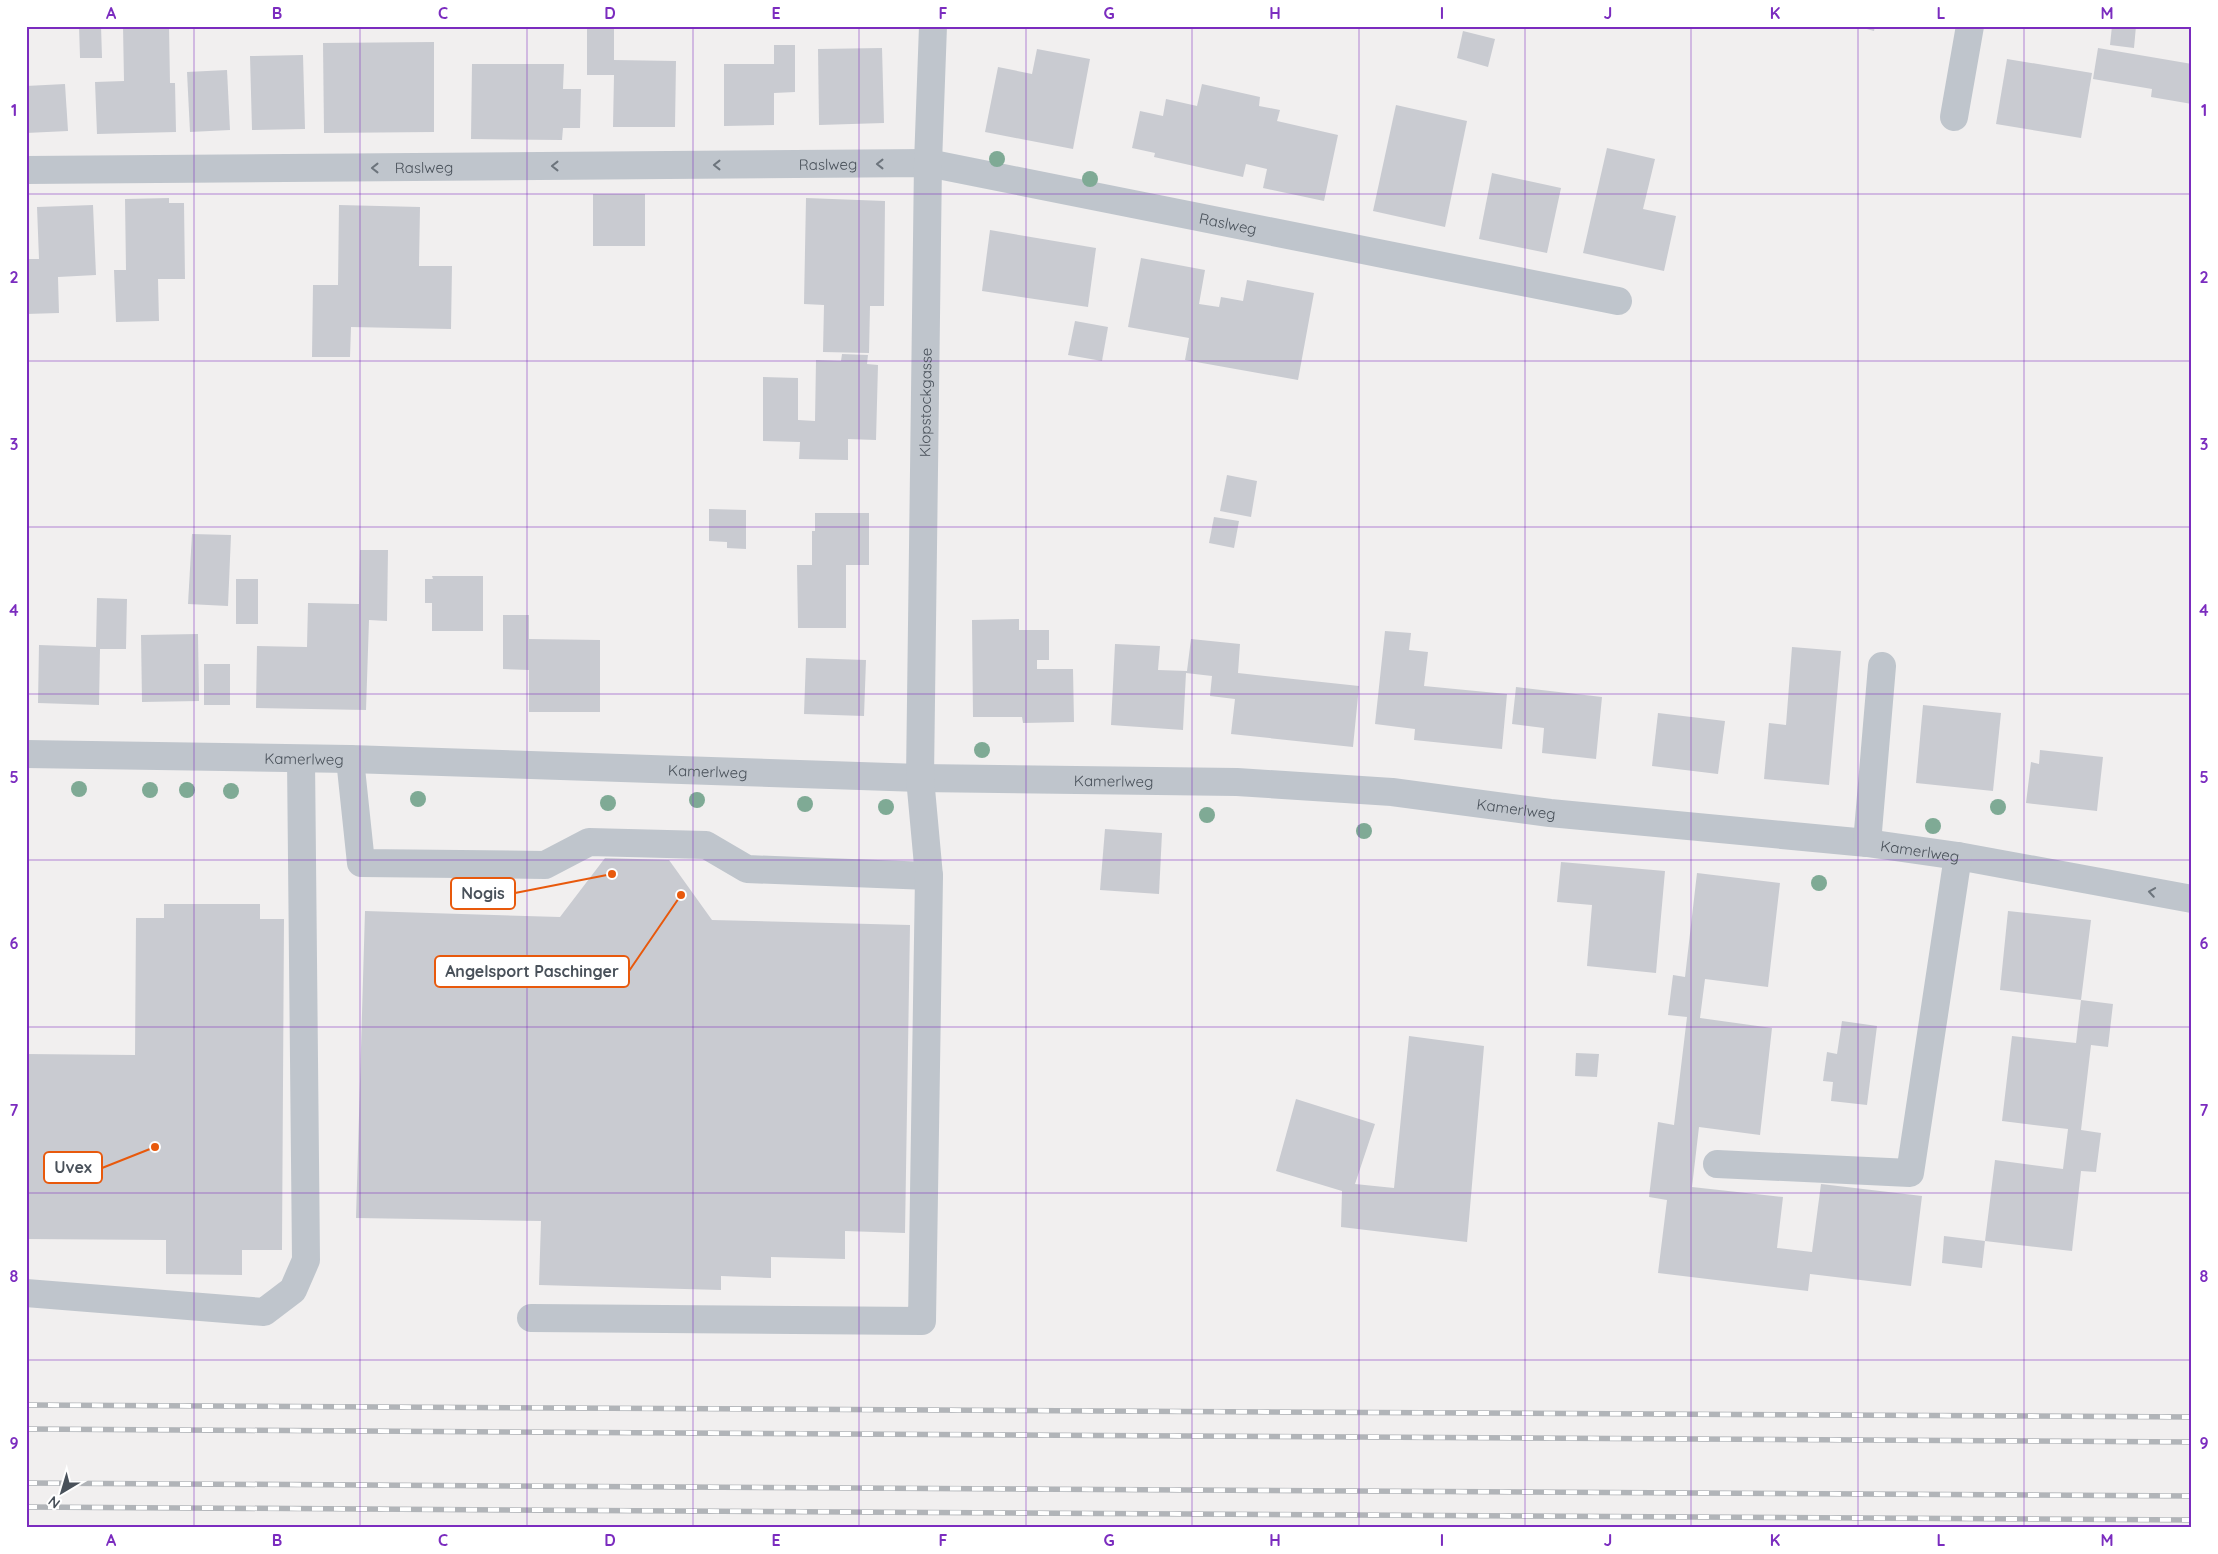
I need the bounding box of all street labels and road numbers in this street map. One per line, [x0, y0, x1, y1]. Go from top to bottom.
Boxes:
street label: Raslweg [799, 154, 857, 174]
street label: Raslweg [395, 157, 453, 177]
street label: Raslweg [1197, 208, 1259, 238]
street label: Klopstockgasse [915, 347, 935, 457]
street label: Kamerlweg [264, 748, 344, 768]
street label: Kamerlweg [668, 760, 748, 782]
street label: Kamerlweg [1074, 770, 1153, 790]
street label: Kamerlweg [1476, 794, 1557, 823]
street label: Kamerlweg [1879, 836, 1961, 866]

